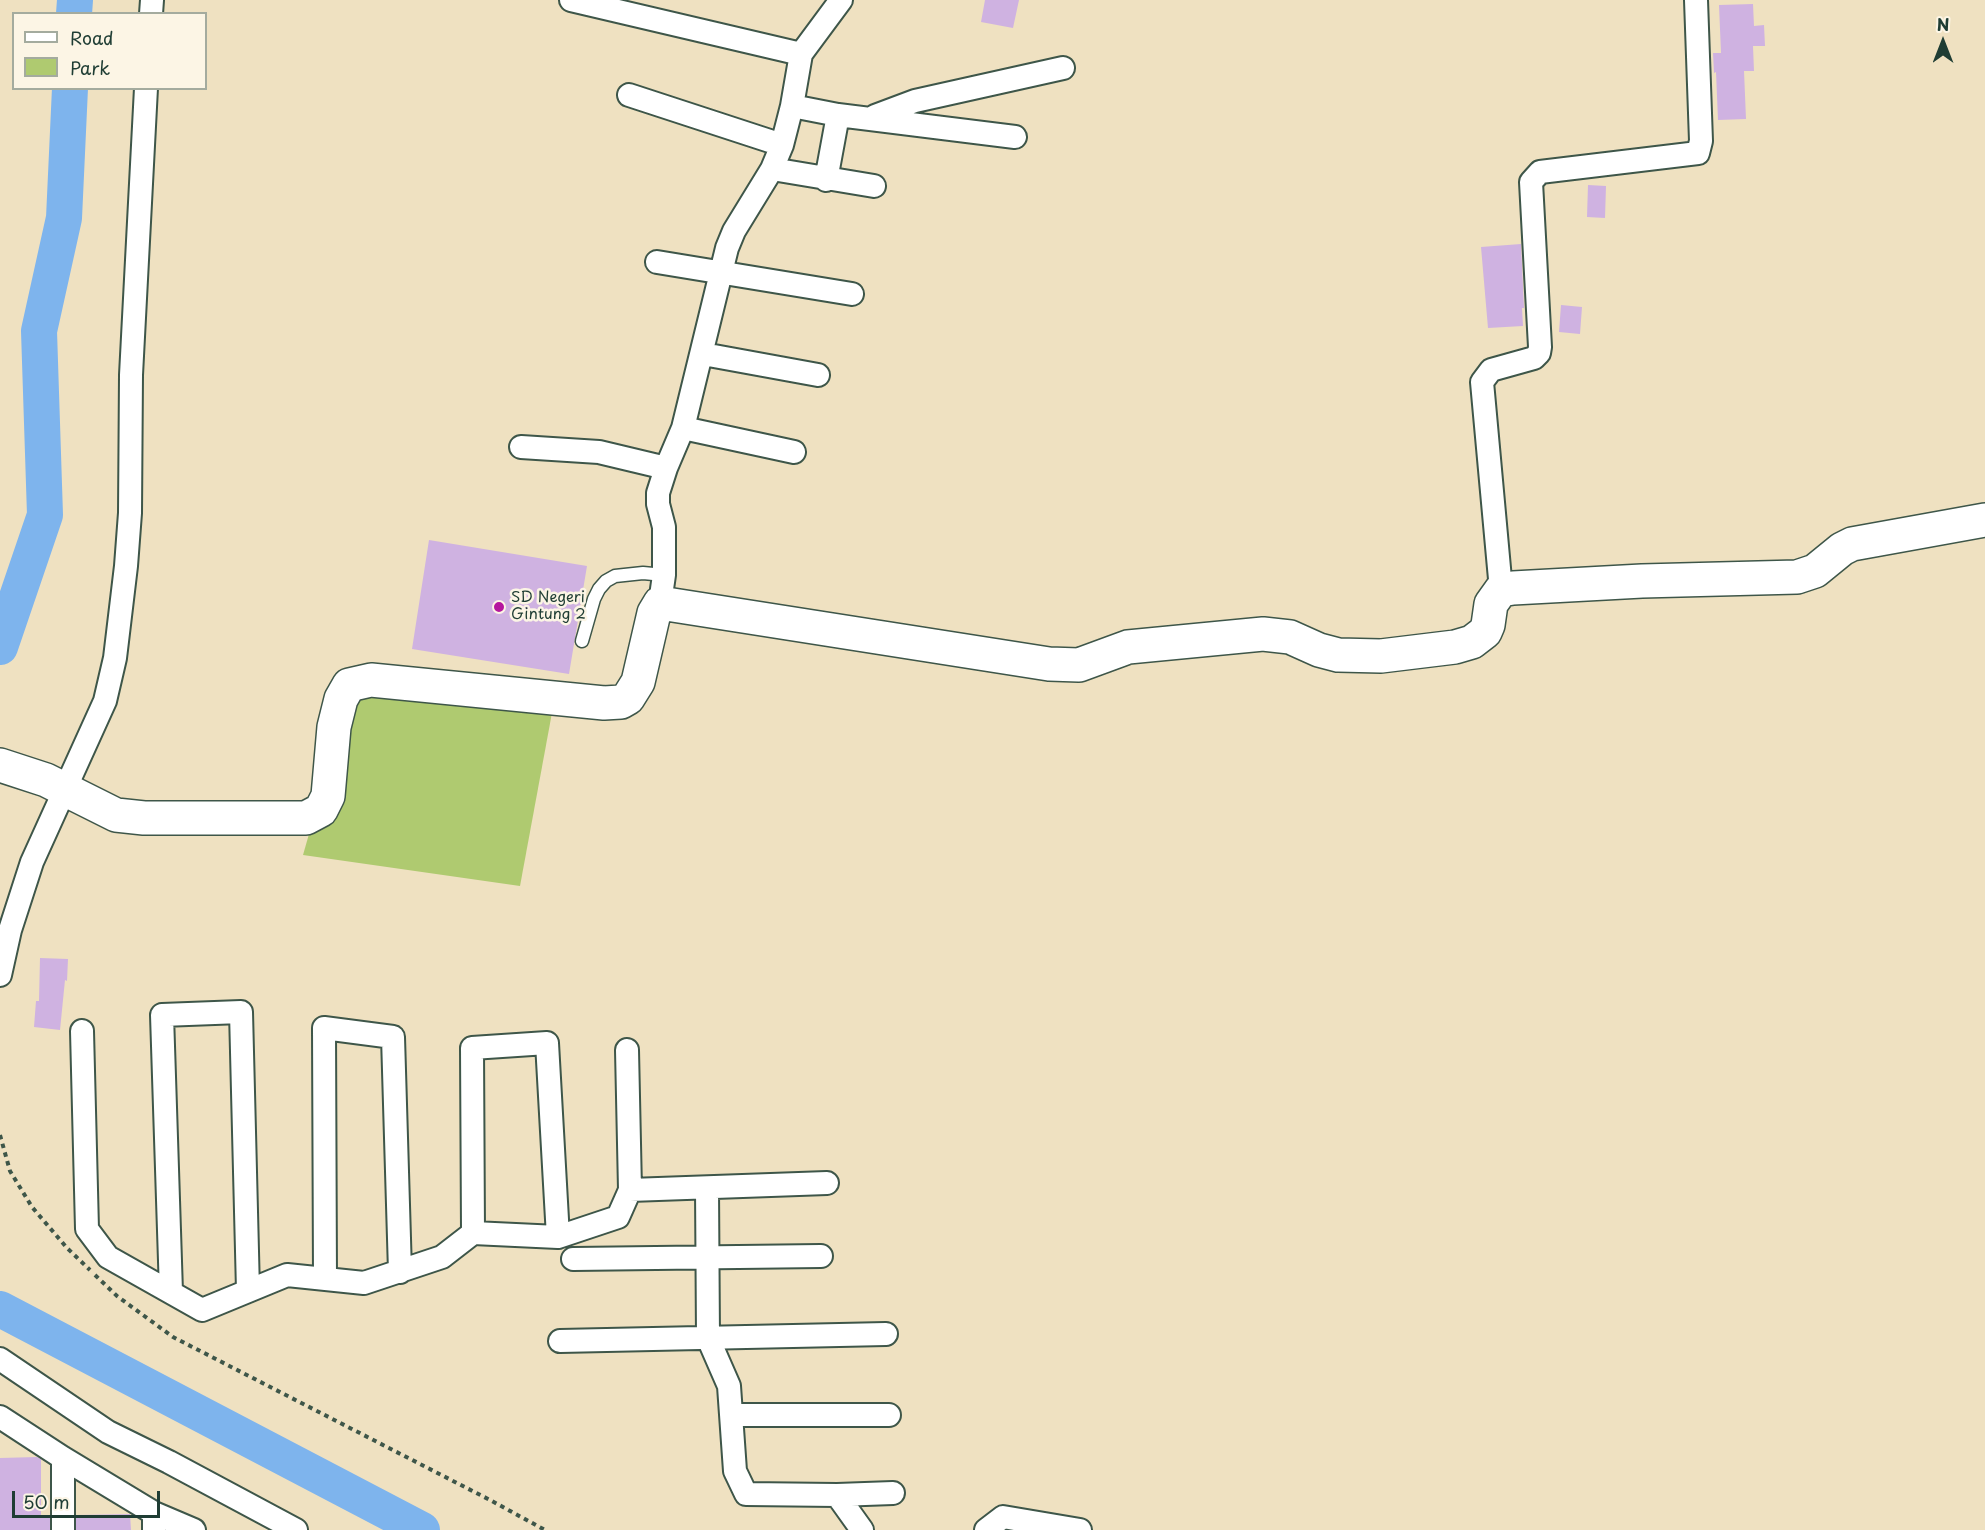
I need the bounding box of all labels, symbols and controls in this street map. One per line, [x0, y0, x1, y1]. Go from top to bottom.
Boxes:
legend [12, 12, 207, 90]
north arrow [1913, 12, 1973, 72]
text: N [1937, 12, 1949, 36]
text: Road [70, 24, 114, 51]
text: Park [70, 54, 110, 81]
place label: SD Negeri Gintung 2 [511, 589, 586, 624]
marker: SD Negeri Gintung 2 [492, 600, 506, 614]
scale bar [15, 1479, 164, 1517]
text: 50 m [23, 1488, 70, 1515]

